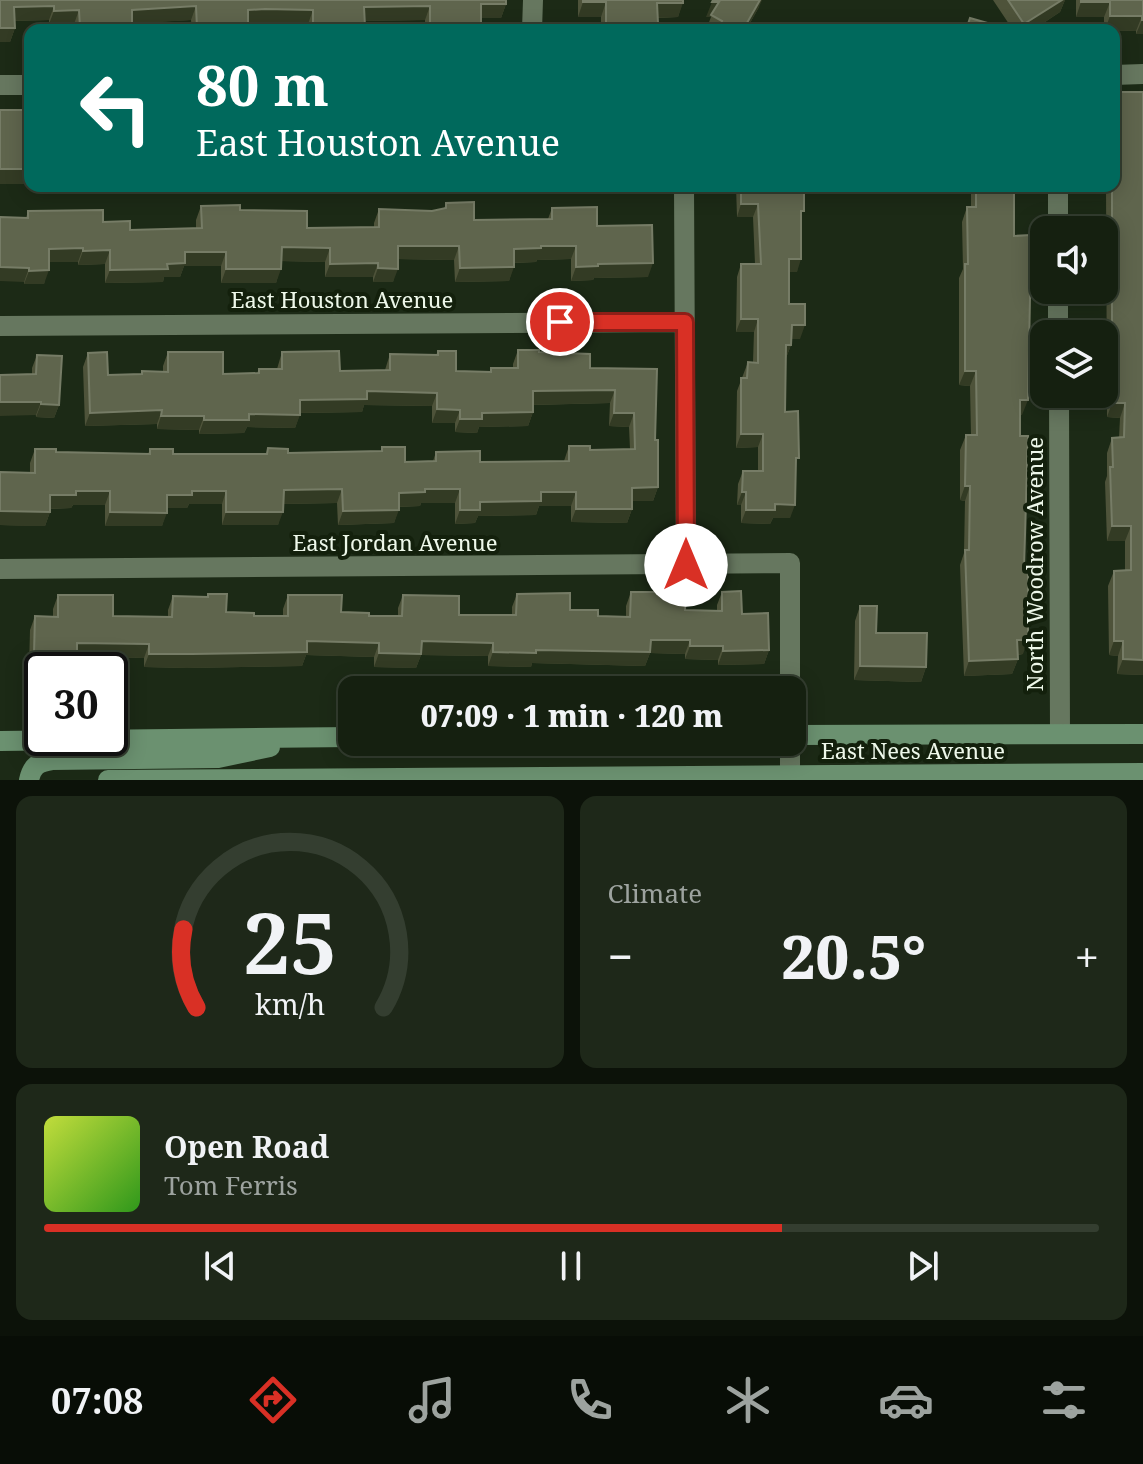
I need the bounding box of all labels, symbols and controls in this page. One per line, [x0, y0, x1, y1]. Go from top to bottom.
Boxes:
text: 80 m [196, 46, 329, 122]
icon: left [64, 56, 168, 160]
text: East Houston Avenue [196, 118, 560, 167]
map controls [1030, 216, 1118, 408]
button: sound [1030, 216, 1118, 304]
street label: East Houston Avenue [231, 284, 453, 314]
pin [526, 288, 594, 356]
icon: arrive [538, 300, 582, 344]
button: layers [1030, 320, 1118, 408]
street label: North Woodrow Avenue [1019, 437, 1049, 691]
position arrow [644, 523, 728, 607]
street label: East Jordan Avenue [293, 527, 497, 557]
speed limit sign: 30 [24, 652, 128, 756]
text: 07:09 · 1 min · 120 m [421, 695, 723, 736]
street label: East Nees Avenue [821, 735, 1005, 765]
text: Climate [608, 875, 702, 911]
text: 25 [243, 885, 337, 998]
text: 20.5° [781, 915, 926, 997]
text: − [608, 926, 633, 986]
text: + [1074, 926, 1099, 986]
text: km/h [255, 984, 325, 1023]
text: Open Road [164, 1126, 329, 1167]
text: Tom Ferris [164, 1167, 298, 1203]
icon: previous [198, 1244, 242, 1288]
icon: pause [549, 1244, 593, 1288]
icon: next [901, 1244, 945, 1288]
icon: directions [245, 1372, 301, 1428]
icon: music [404, 1372, 460, 1428]
icon: phone [562, 1372, 618, 1428]
icon: climate [720, 1372, 776, 1428]
icon: car [878, 1372, 934, 1428]
icon: filters [1036, 1372, 1092, 1428]
text: 07:08 [51, 1376, 143, 1425]

